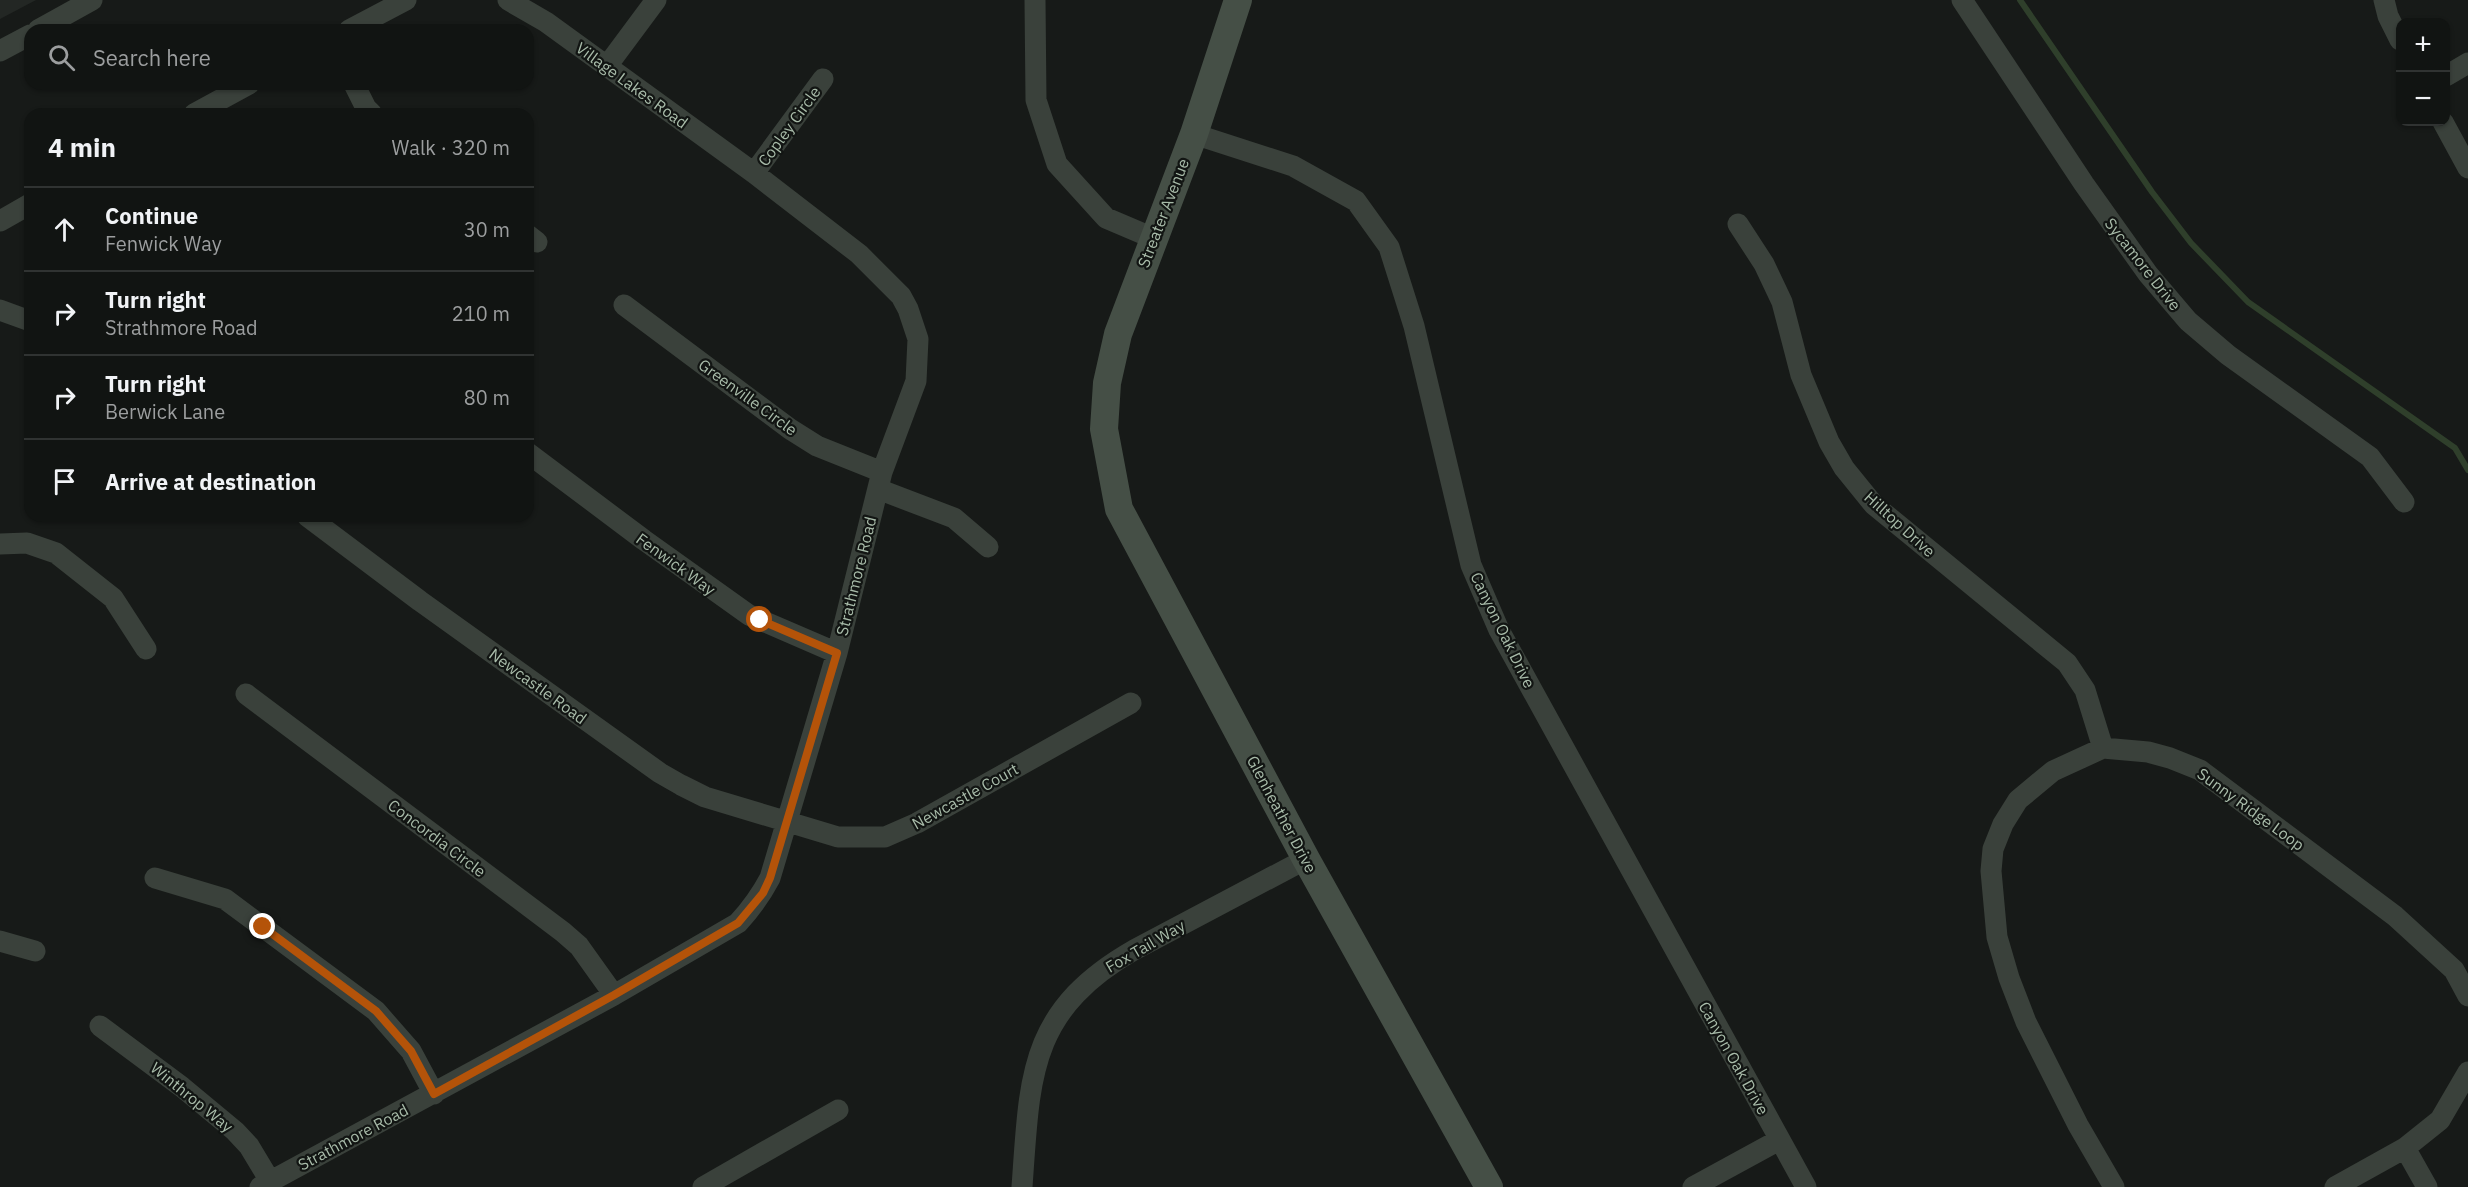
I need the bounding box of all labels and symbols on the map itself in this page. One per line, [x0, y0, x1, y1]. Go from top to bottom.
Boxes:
street label: Village Lakes Road [572, 38, 692, 132]
street label: Copley Circle [753, 82, 825, 170]
street label: Streater Avenue [1133, 155, 1193, 270]
street label: Sycamore Drive [2101, 214, 2186, 315]
street label: Greenville Circle [695, 354, 802, 440]
street label: Hilltop Drive [1860, 487, 1940, 561]
street label: Strathmore Road [832, 514, 880, 638]
street label: Fenwick Way [632, 528, 720, 600]
street label: Canyon Oak Drive [1466, 569, 1540, 691]
route start [746, 606, 772, 632]
street label: Newcastle Road [485, 644, 591, 728]
street label: Glenheather Drive [1243, 752, 1321, 876]
street label: Newcastle Court [908, 759, 1022, 833]
street label: Sunny Ridge Loop [2193, 763, 2309, 855]
street label: Concordia Circle [384, 795, 490, 881]
route end [249, 913, 275, 939]
street label: Fox Tail Way [1102, 915, 1188, 977]
street label: Canyon Oak Drive [1695, 998, 1773, 1118]
street label: Winthrop Way [147, 1058, 237, 1136]
street label: Strathmore Road [294, 1100, 412, 1174]

